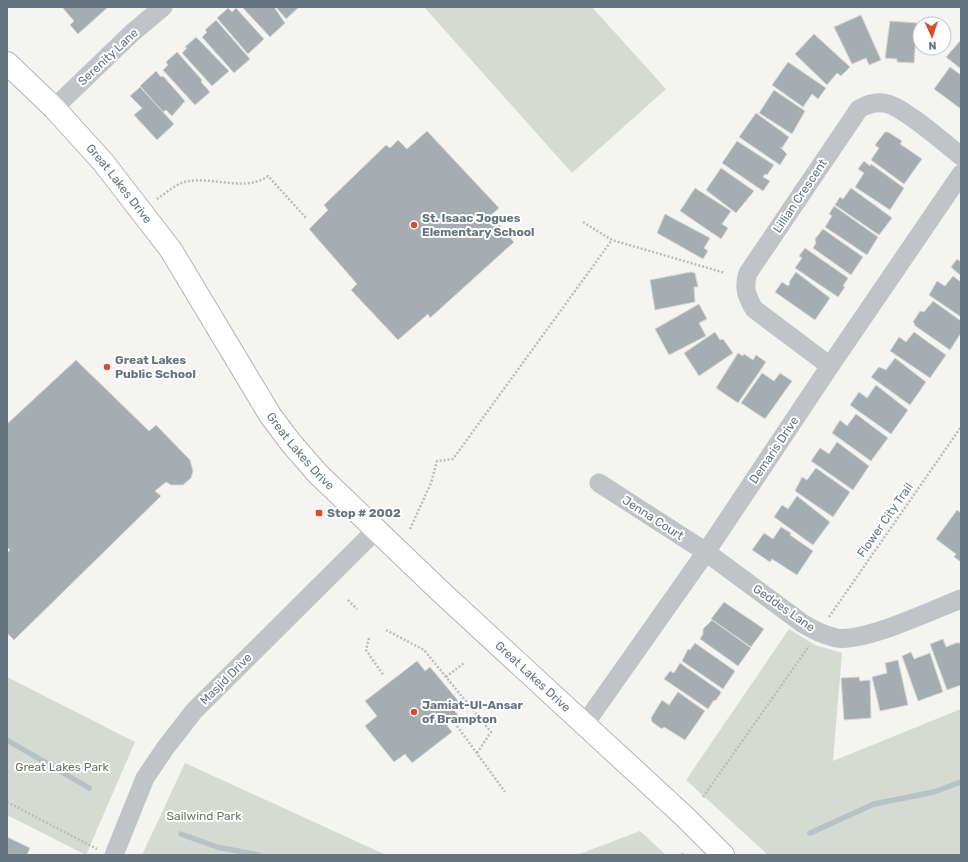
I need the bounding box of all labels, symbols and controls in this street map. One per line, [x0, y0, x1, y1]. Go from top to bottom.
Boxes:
north arrow [912, 16, 952, 56]
street label: Serenity Lane [75, 25, 141, 88]
text: N [928, 39, 937, 52]
street label: Great Lakes Drive [83, 141, 155, 226]
street label: Lillian Crescent [770, 156, 830, 235]
place label: St. Isaac Jogues Elementary School [422, 211, 534, 239]
marker: St. Isaac Jogues Elementary School [409, 220, 419, 230]
place label: Great Lakes Public School [115, 353, 196, 381]
marker: Great Lakes Public School [102, 362, 112, 372]
street label: Great Lakes Drive [264, 410, 338, 493]
street label: Demaris Drive [746, 414, 802, 486]
street label: Flower City Trail [854, 480, 916, 560]
street label: Jenna Court [620, 493, 686, 543]
place label: Stop # 2002 [327, 506, 401, 520]
marker: Stop # 2002 [314, 508, 324, 518]
street label: Geddes Lane [750, 582, 818, 635]
street label: Great Lakes Drive [492, 638, 574, 715]
street label: Masjid Drive [197, 650, 255, 708]
place label: Jamiat-Ul-Ansar of Brampton [422, 698, 523, 726]
marker: Jamiat-Ul-Ansar of Brampton [409, 707, 419, 717]
park label: Great Lakes Park [15, 760, 110, 774]
park label: Sailwind Park [167, 809, 242, 823]

